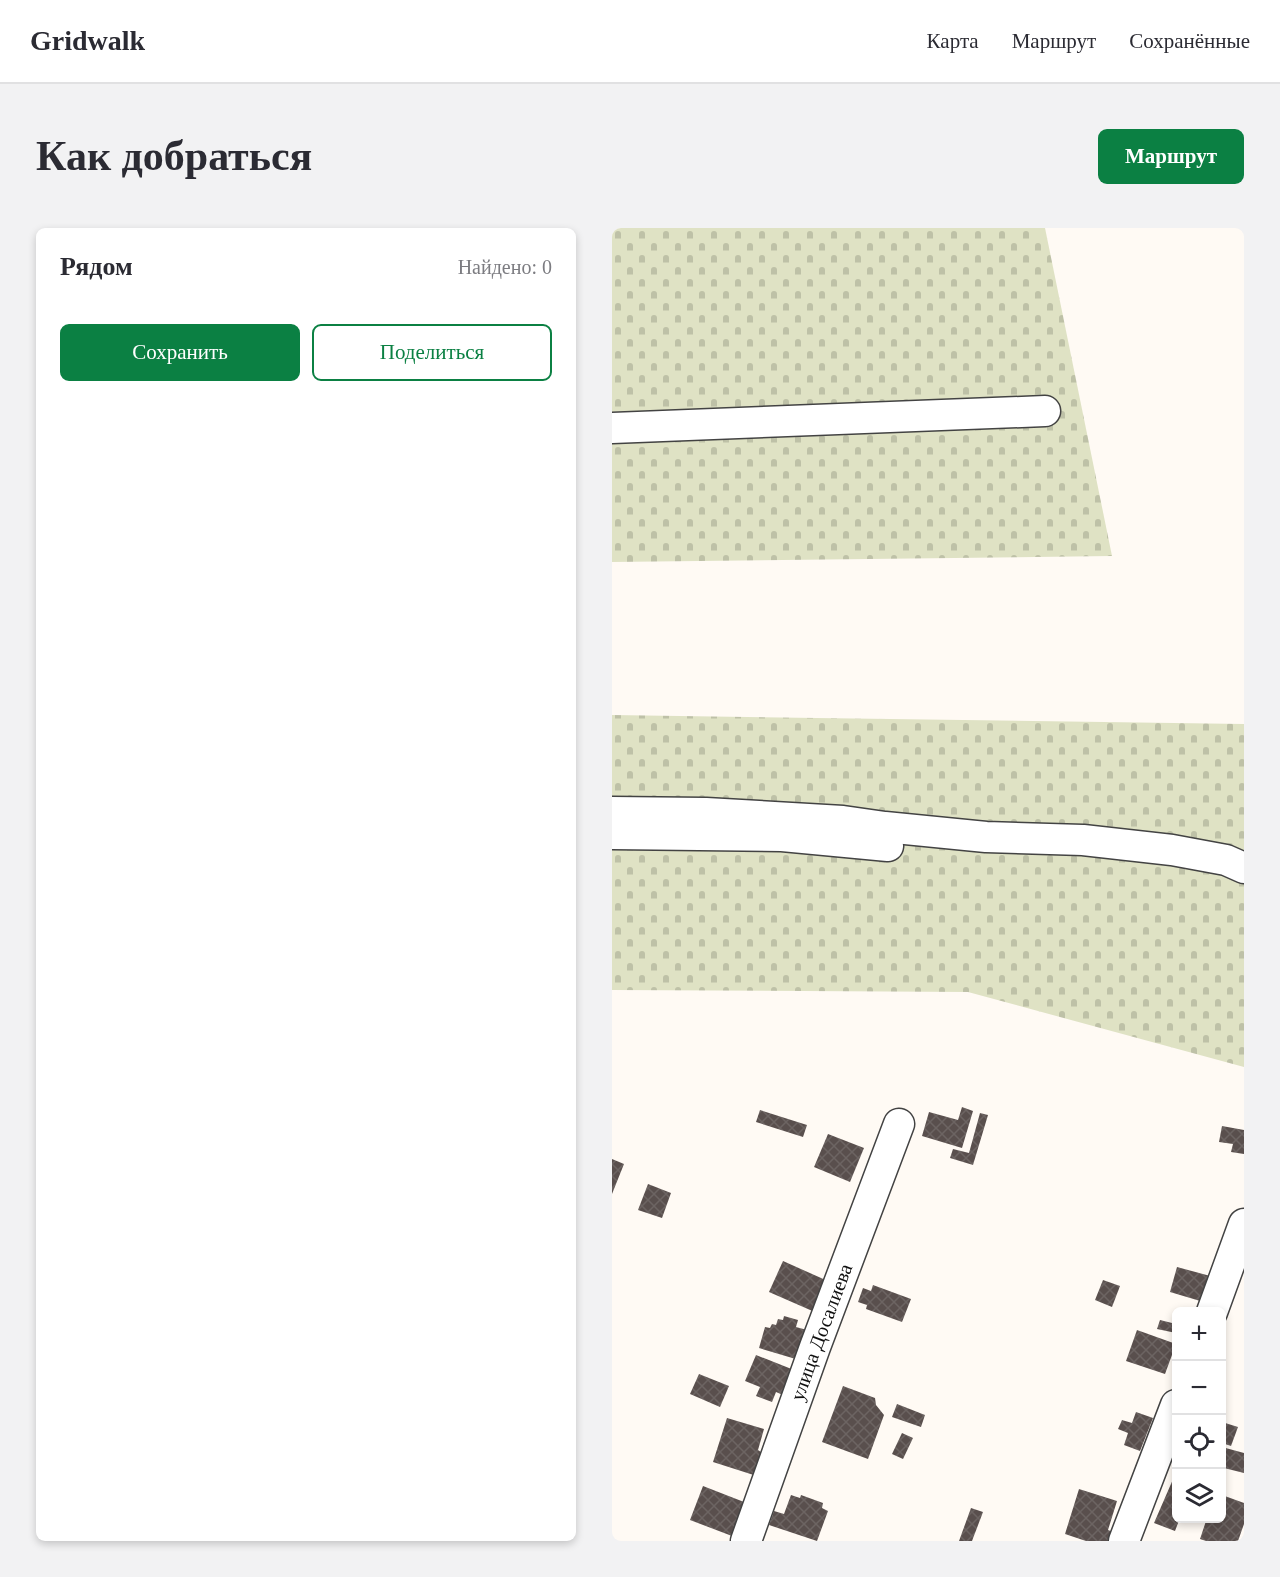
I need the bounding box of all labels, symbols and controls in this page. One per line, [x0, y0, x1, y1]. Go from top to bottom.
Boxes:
text: Gridwalk [30, 25, 145, 56]
text: Карта [927, 29, 979, 53]
text: Маршрут [1012, 29, 1096, 53]
text: Сохранённые [1129, 29, 1250, 53]
button: Маршрут [1098, 129, 1244, 184]
text: Как добраться [36, 133, 312, 179]
text: Рядом [60, 252, 133, 281]
text: Найдено: 0 [458, 256, 552, 278]
button: Сохранить [60, 324, 300, 381]
button: Поделиться [312, 324, 552, 381]
street label: улица Досалиева [786, 1260, 856, 1404]
map controls [1172, 1307, 1226, 1523]
button: + [1172, 1307, 1226, 1361]
button: − [1172, 1361, 1226, 1415]
button: locate [1172, 1415, 1226, 1469]
button: layers [1172, 1469, 1226, 1523]

